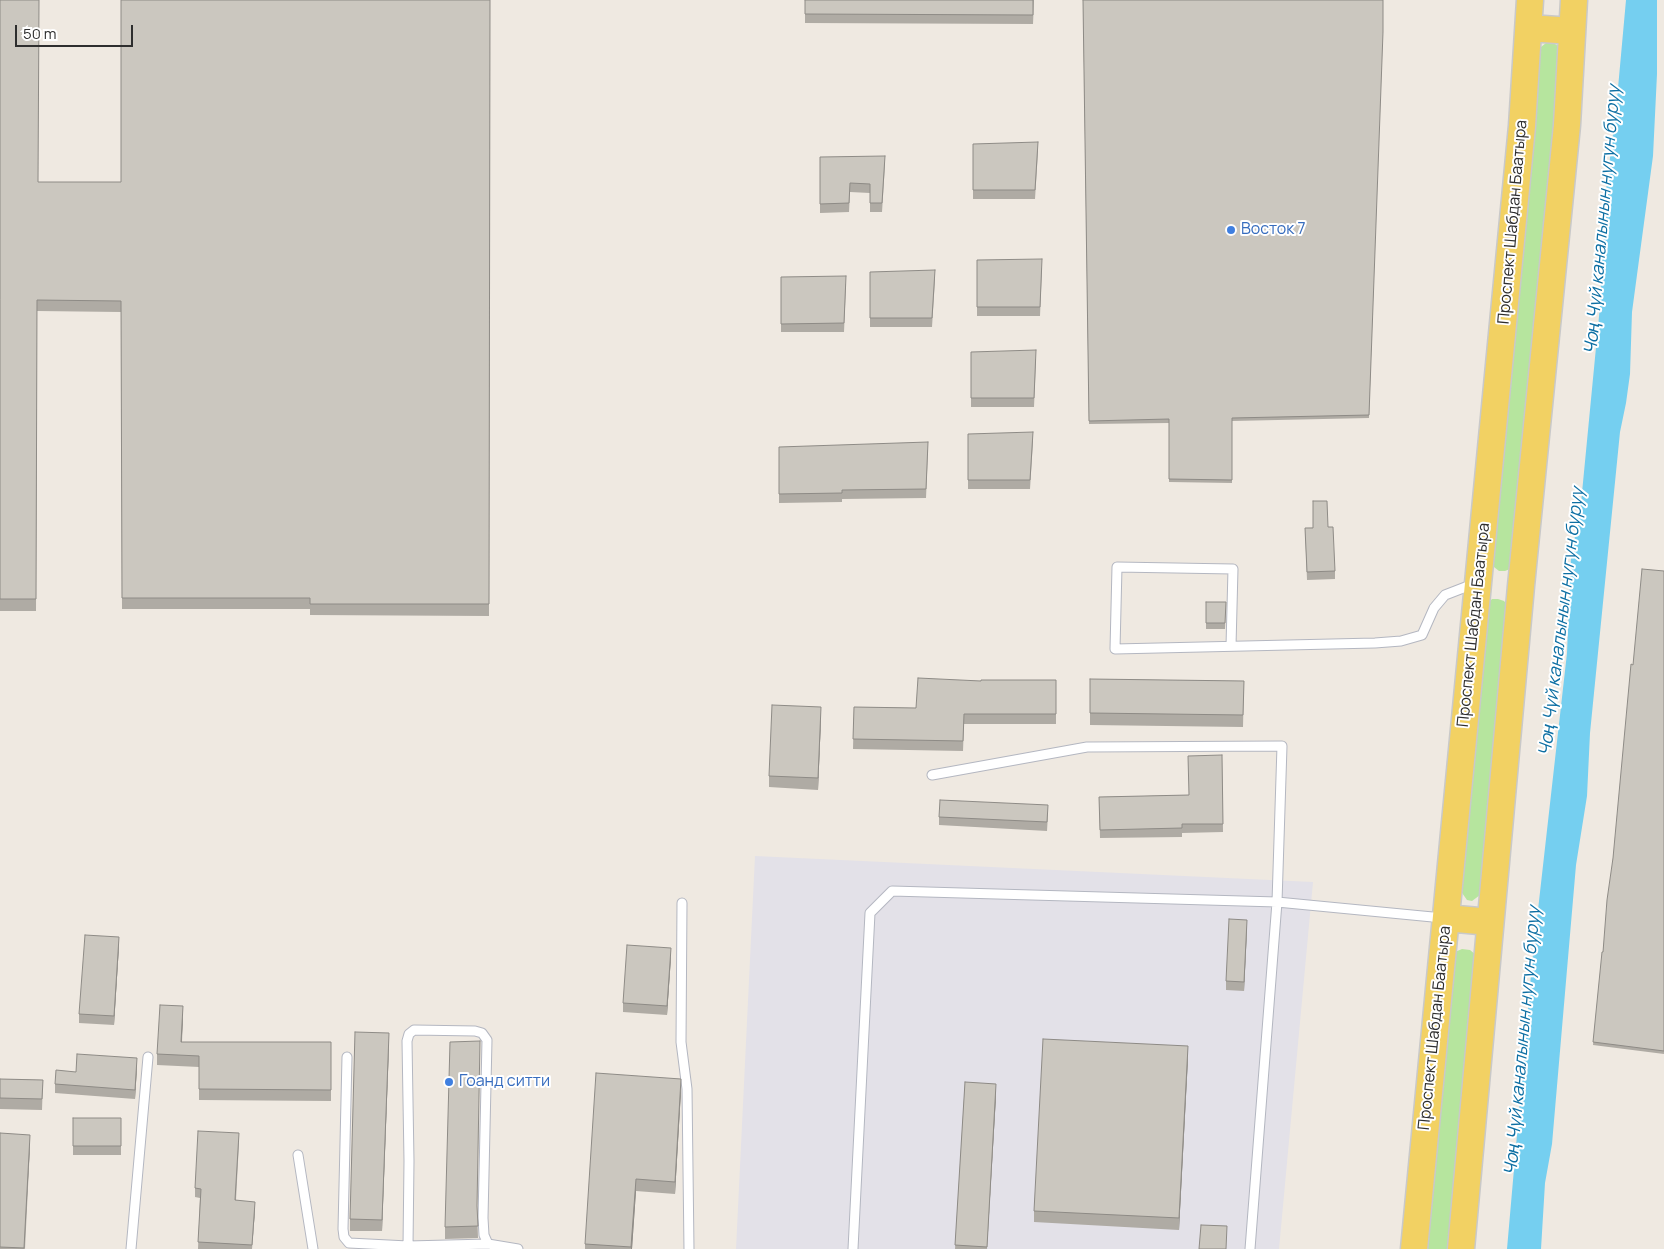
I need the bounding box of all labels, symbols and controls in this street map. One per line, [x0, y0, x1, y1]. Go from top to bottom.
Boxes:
scale bar [18, 15, 135, 47]
text: 50 m [23, 23, 57, 44]
water label: Чоң Чүй каналынын нугун буруу [1580, 84, 1626, 356]
street label: Проспект Шабдан Баатыра [1495, 119, 1531, 325]
place label: Восток 7 [1241, 220, 1305, 240]
marker: Восток 7 [1225, 224, 1237, 236]
water label: Чоң Чүй каналынын нугун буруу [1535, 487, 1589, 757]
street label: Проспект Шабдан Баатыра [1454, 522, 1494, 728]
water label: Чоң Чүй каналынын нугун буруу [1500, 905, 1546, 1177]
street label: Проспект Шабдан Баатыра [1415, 925, 1455, 1131]
place label: Гоанд ситти [459, 1072, 550, 1092]
marker: Гоанд ситти [443, 1076, 455, 1088]

